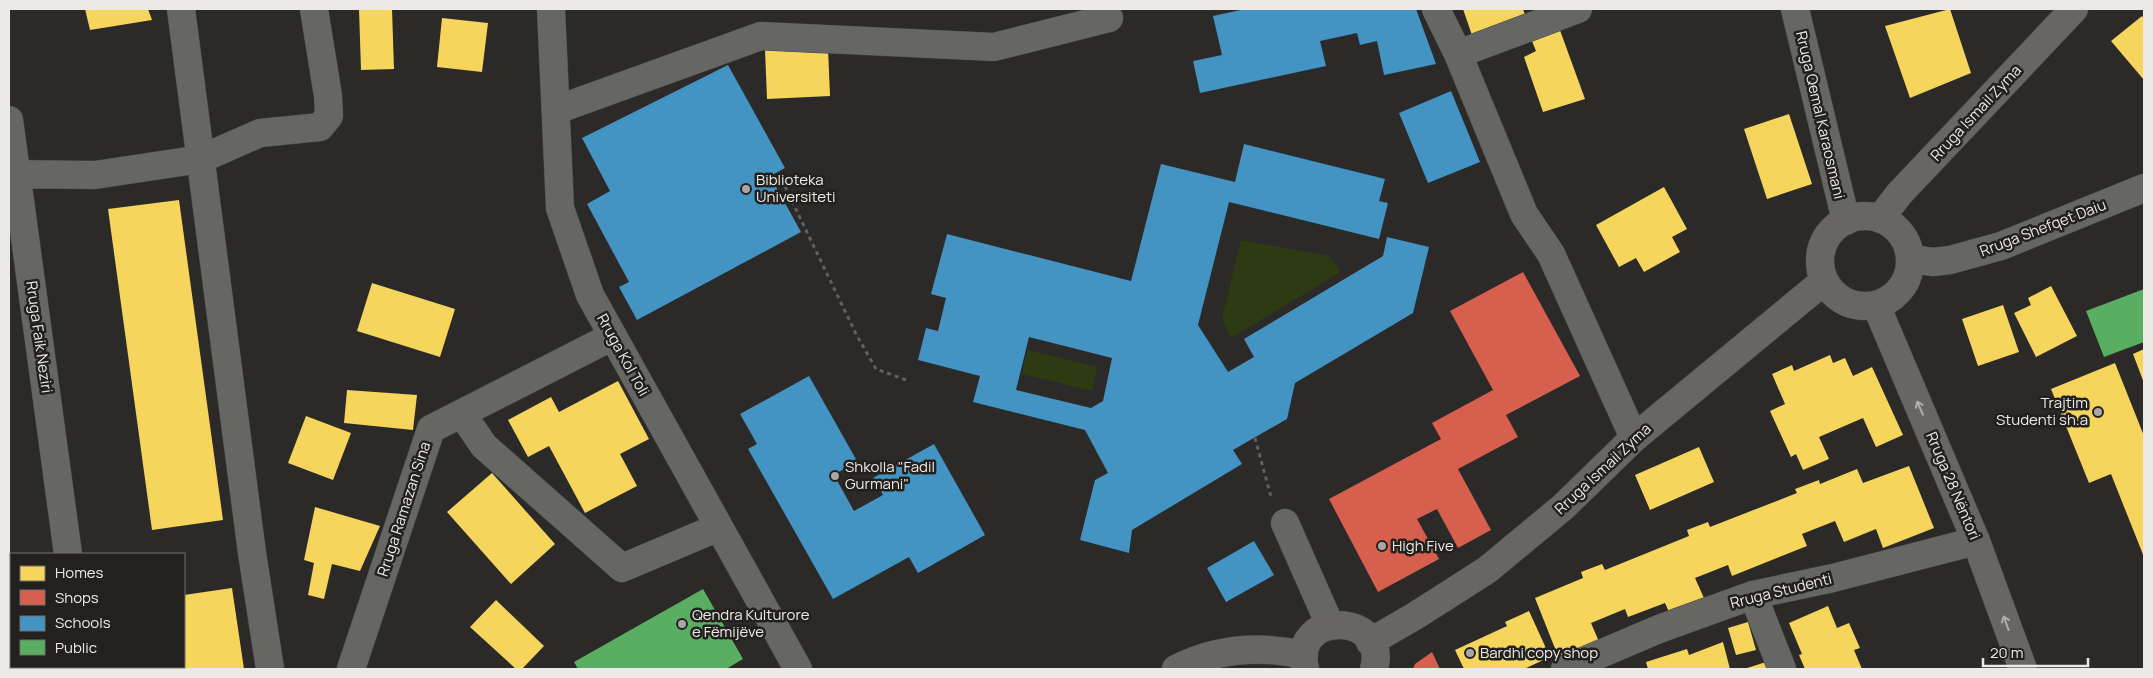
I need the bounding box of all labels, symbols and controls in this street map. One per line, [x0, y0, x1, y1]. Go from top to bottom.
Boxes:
street label: Rruga Qemal Karaosmani [1791, 29, 1850, 201]
street label: Rruga Ismail Zyma [1925, 60, 2026, 165]
place label: Biblioteka Universiteti [756, 169, 836, 207]
marker: Biblioteka Universiteti [740, 183, 752, 195]
street label: Rruga Shefqet Daiu [1977, 194, 2109, 261]
street label: Rruga Faik Neziri [21, 280, 58, 394]
street label: Rruga Kol Toli [592, 310, 655, 400]
place label: Trajtim Studenti sh.a [1996, 392, 2088, 430]
one-way arrow [1914, 401, 1924, 416]
marker: Trajtim Studenti sh.a [2092, 406, 2104, 418]
street label: Rruga Ismail Zyma [1550, 418, 1655, 519]
street label: Rruga 28 Nëntori [1921, 429, 1986, 543]
street label: Rruga Ramazan Sina [372, 439, 435, 579]
place label: Shkolla "Fadil Gurmani" [845, 456, 935, 494]
marker: Shkolla "Fadil Gurmani" [829, 470, 841, 482]
place label: High Five [1392, 535, 1454, 556]
marker: High Five [1376, 540, 1388, 552]
legend [10, 553, 185, 668]
text: Homes [55, 562, 104, 583]
street label: Rruga Studenti [1728, 568, 1834, 613]
text: Shops [55, 587, 99, 608]
place label: Qendra Kulturore e Fëmijëve [692, 604, 810, 642]
text: Schools [55, 612, 111, 633]
one-way arrow [2001, 616, 2010, 632]
marker: Qendra Kulturore e Fëmijëve [676, 618, 688, 630]
scale bar [1983, 636, 2088, 668]
text: Public [55, 637, 97, 658]
place label: Bardhi copy shop [1480, 642, 1598, 663]
text: 20 m [1990, 642, 2023, 663]
marker: Bardhi copy shop [1464, 647, 1476, 659]

